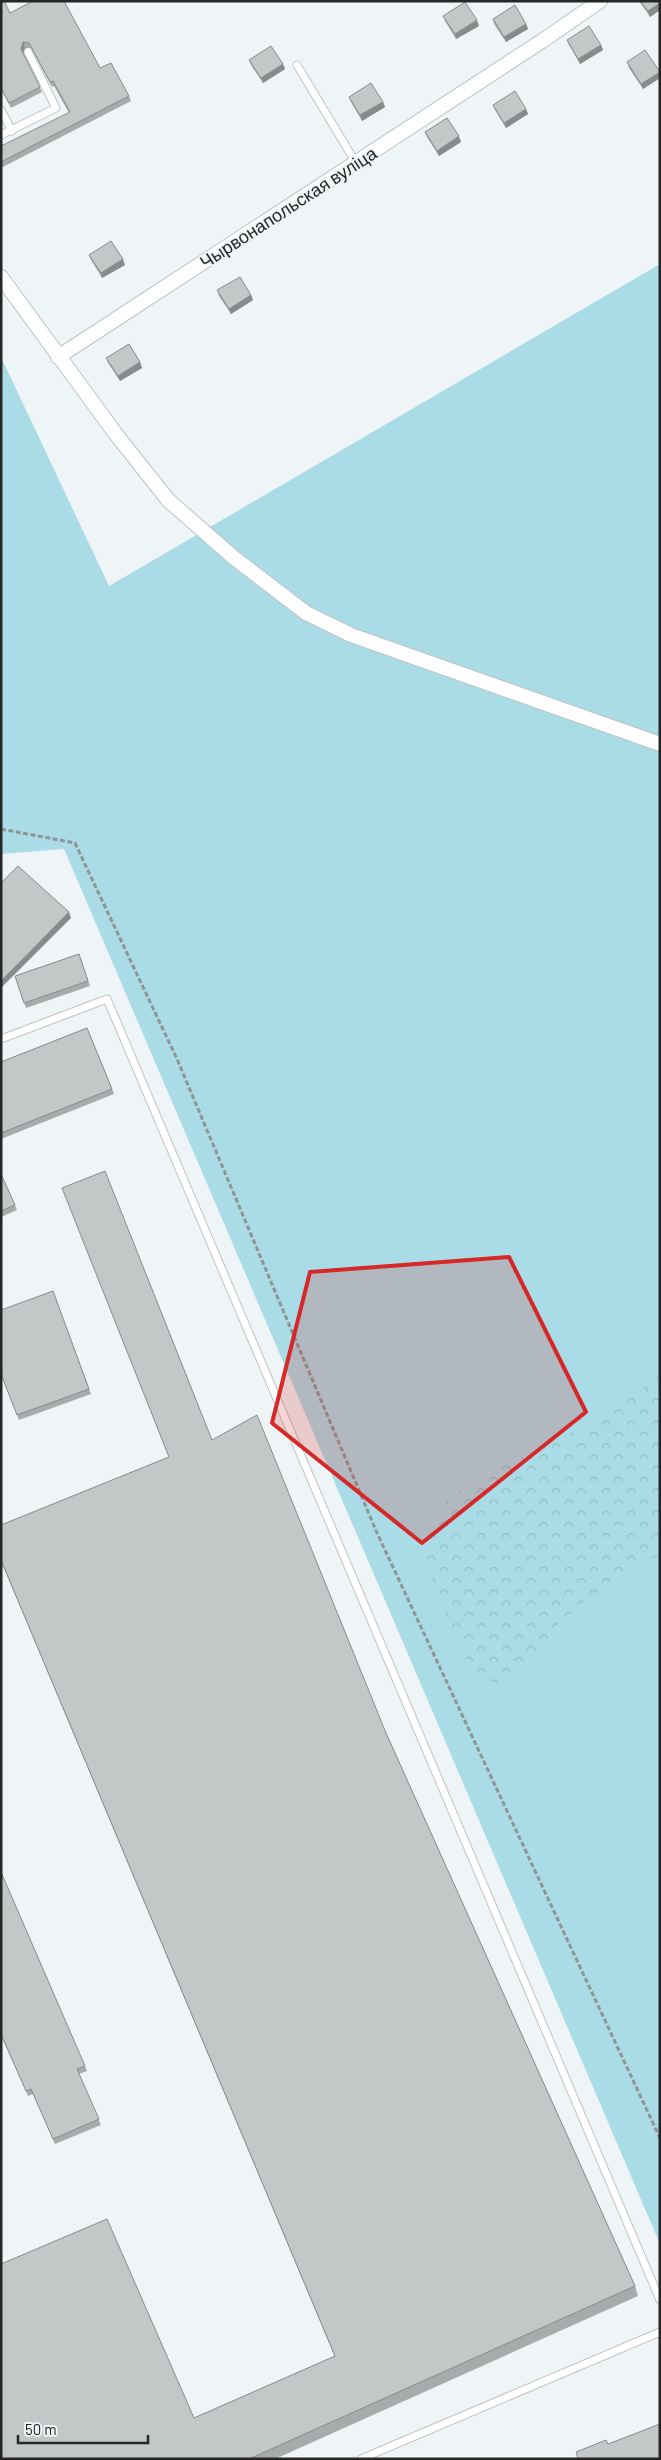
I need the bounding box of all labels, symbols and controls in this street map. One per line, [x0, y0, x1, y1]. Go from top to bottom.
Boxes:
street label: Чырвонапольская вуліца [195, 141, 382, 273]
scale bar [18, 2412, 148, 2444]
text: 50 m [25, 2420, 57, 2438]

